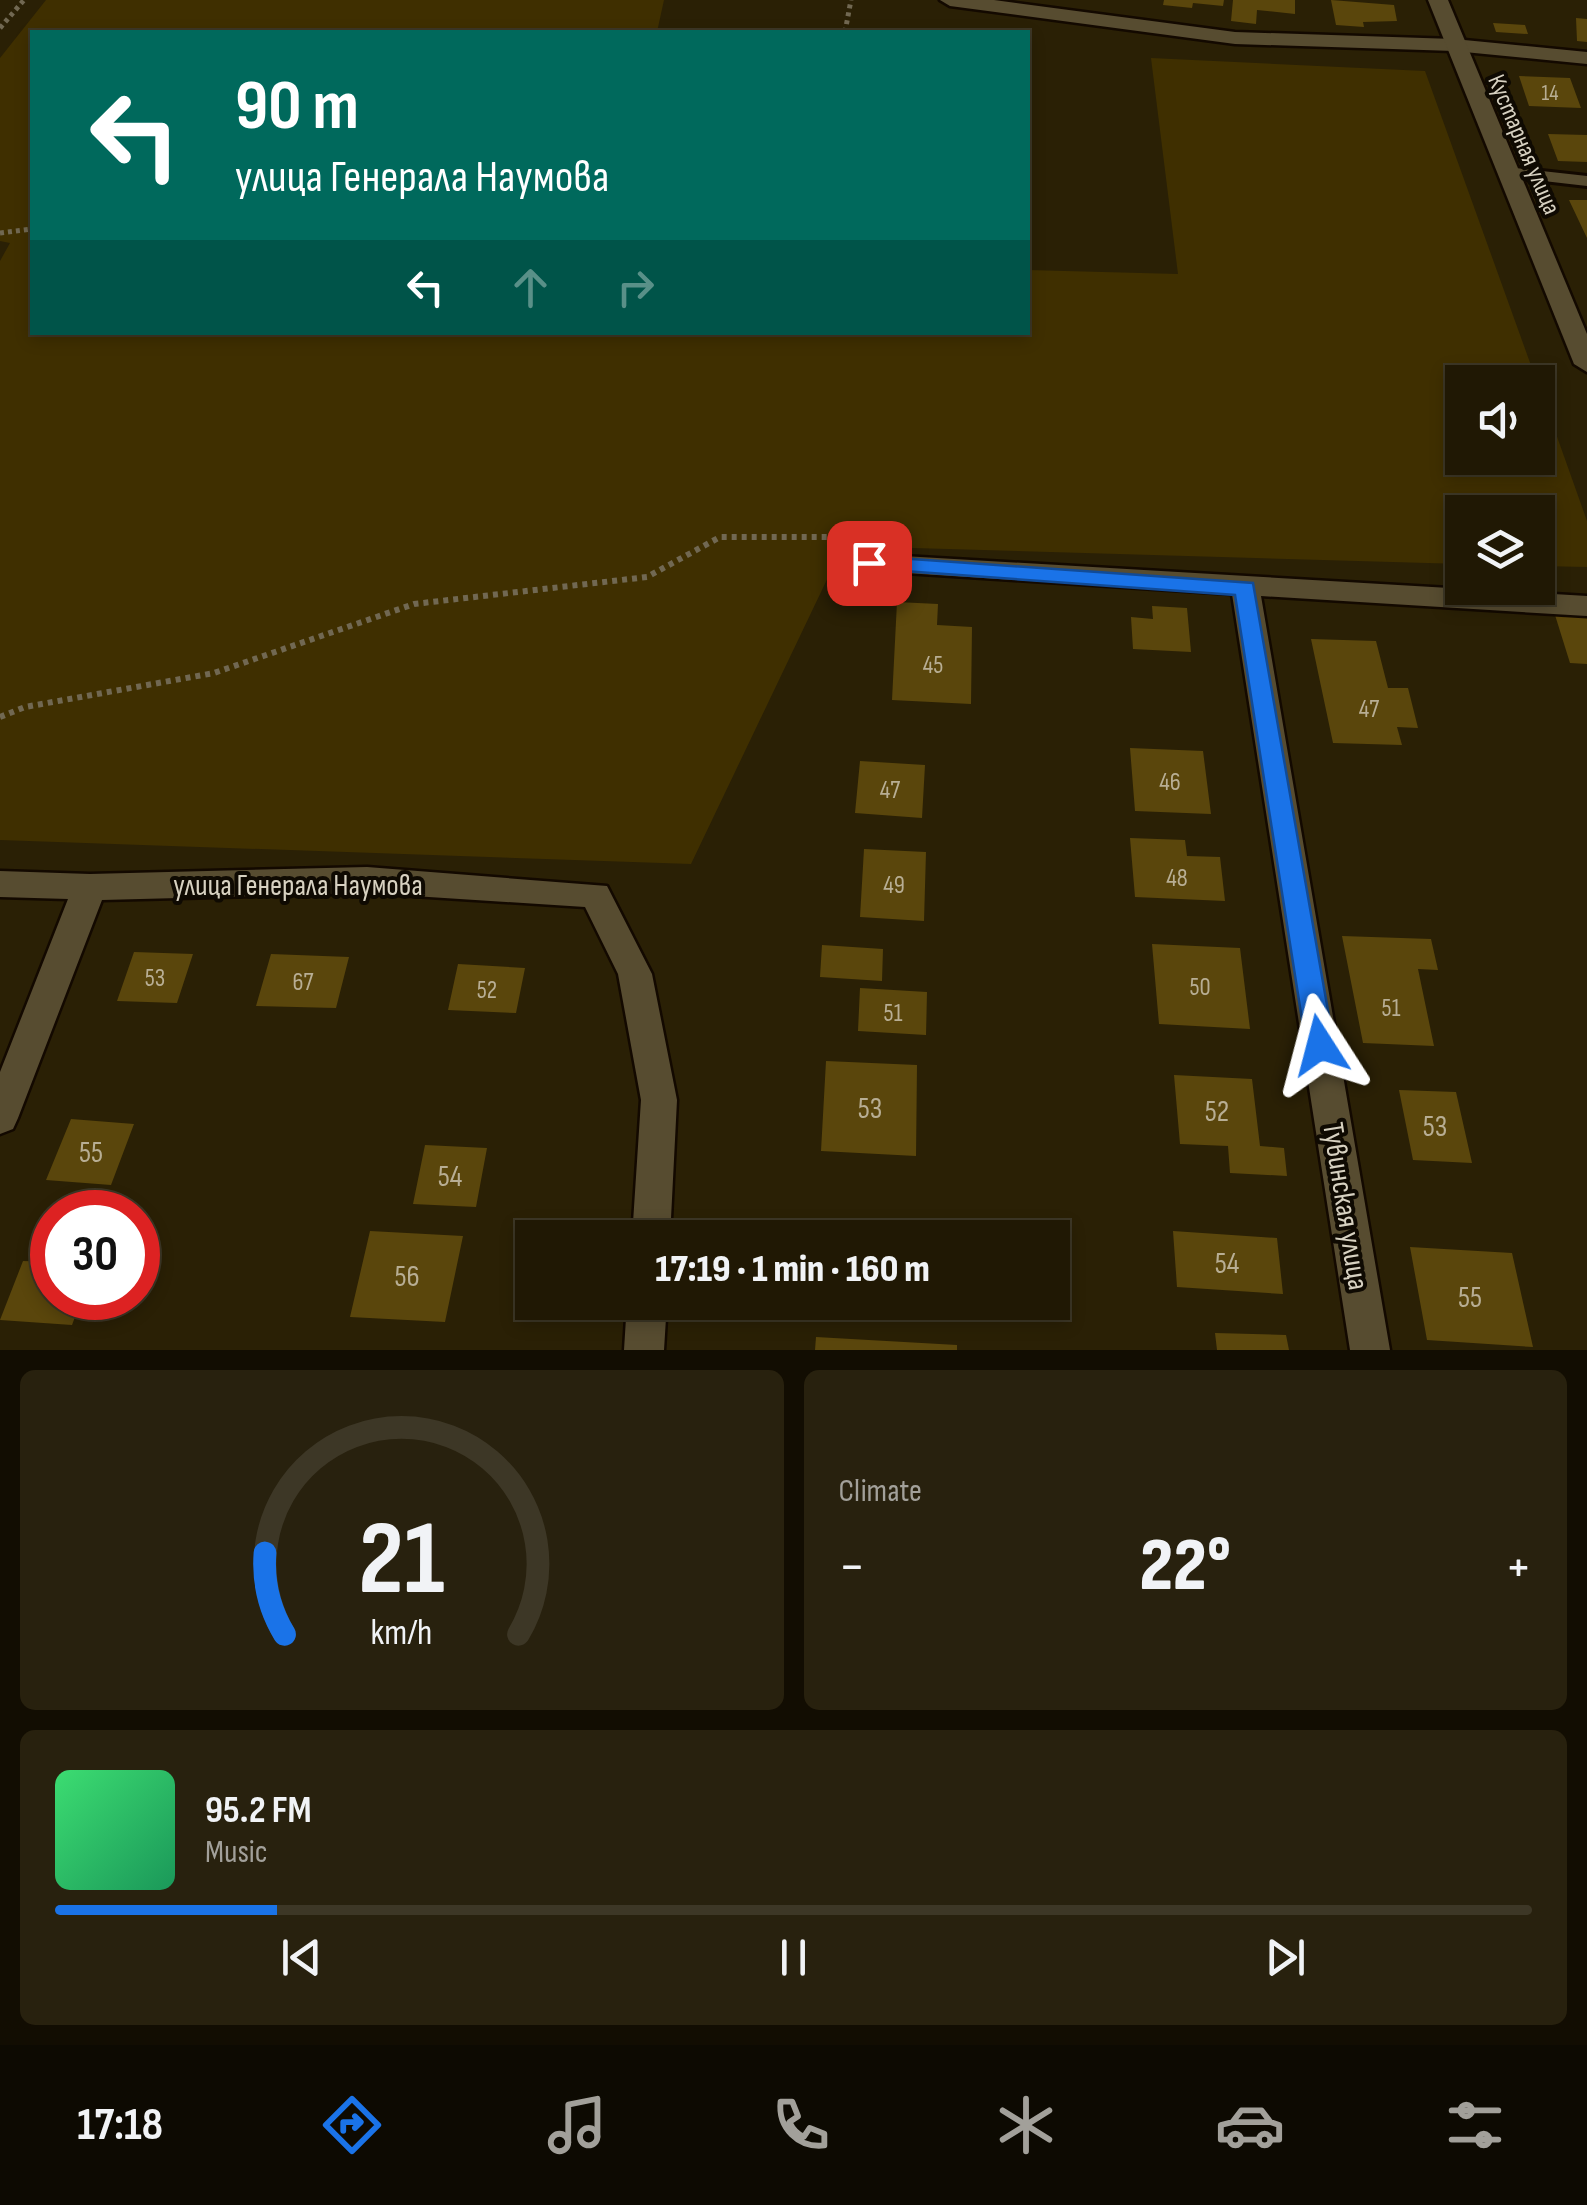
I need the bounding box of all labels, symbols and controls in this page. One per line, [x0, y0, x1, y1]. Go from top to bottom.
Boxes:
text: 90 m [235, 65, 359, 149]
icon: left [70, 70, 200, 200]
street label: Кустарная улица [1480, 70, 1567, 219]
house number: 14 [1542, 80, 1558, 107]
text: улица Генерала Наумова [235, 150, 609, 205]
icon: left [398, 260, 453, 315]
icon: ahead [503, 260, 558, 315]
icon: right [608, 260, 663, 315]
map controls [1445, 365, 1555, 605]
button: sound [1445, 365, 1555, 475]
button: layers [1445, 495, 1555, 605]
pin [827, 521, 912, 606]
icon: arrive [842, 536, 897, 591]
house number: 45 [923, 650, 943, 681]
house number: 47 [1359, 694, 1379, 725]
house number: 46 [1159, 767, 1181, 798]
house number: 47 [880, 775, 900, 806]
house number: 48 [1166, 863, 1188, 894]
street label: улица Генерала Наумова [173, 868, 423, 904]
house number: 49 [883, 870, 905, 901]
house number: 53 [145, 963, 165, 994]
house number: 67 [293, 967, 313, 998]
house number: 50 [1189, 972, 1211, 1003]
house number: 52 [477, 975, 497, 1006]
position arrow [1268, 993, 1372, 1097]
house number: 51 [1382, 993, 1401, 1024]
house number: 51 [884, 998, 903, 1029]
house number: 53 [858, 1091, 882, 1127]
house number: 52 [1205, 1094, 1229, 1130]
house number: 53 [1423, 1109, 1447, 1145]
street label: Тувинская улица [1314, 1120, 1376, 1293]
house number: 55 [79, 1135, 103, 1171]
house number: 54 [438, 1159, 462, 1195]
speed limit sign: 30 [30, 1190, 160, 1320]
house number: 54 [1215, 1246, 1239, 1282]
text: 17:19 · 1 min · 160 m [655, 1247, 930, 1292]
house number: 56 [394, 1259, 420, 1295]
house number: 55 [1458, 1280, 1482, 1316]
text: Climate [839, 1472, 922, 1511]
text: 21 [359, 1498, 445, 1623]
text: 22° [1139, 1521, 1231, 1612]
text: − [839, 1534, 865, 1601]
text: + [1505, 1534, 1532, 1601]
text: km/h [371, 1612, 433, 1655]
text: 95.2 FM [205, 1788, 312, 1833]
text: Music [205, 1833, 268, 1872]
icon: previous [274, 1930, 329, 1985]
icon: pause [766, 1930, 821, 1985]
icon: next [1258, 1930, 1313, 1985]
icon: directions [317, 2090, 387, 2160]
icon: music [542, 2090, 612, 2160]
icon: phone [766, 2090, 836, 2160]
icon: climate [991, 2090, 1061, 2160]
icon: car [1215, 2090, 1285, 2160]
icon: filters [1440, 2090, 1510, 2160]
text: 17:18 [77, 2098, 163, 2153]

